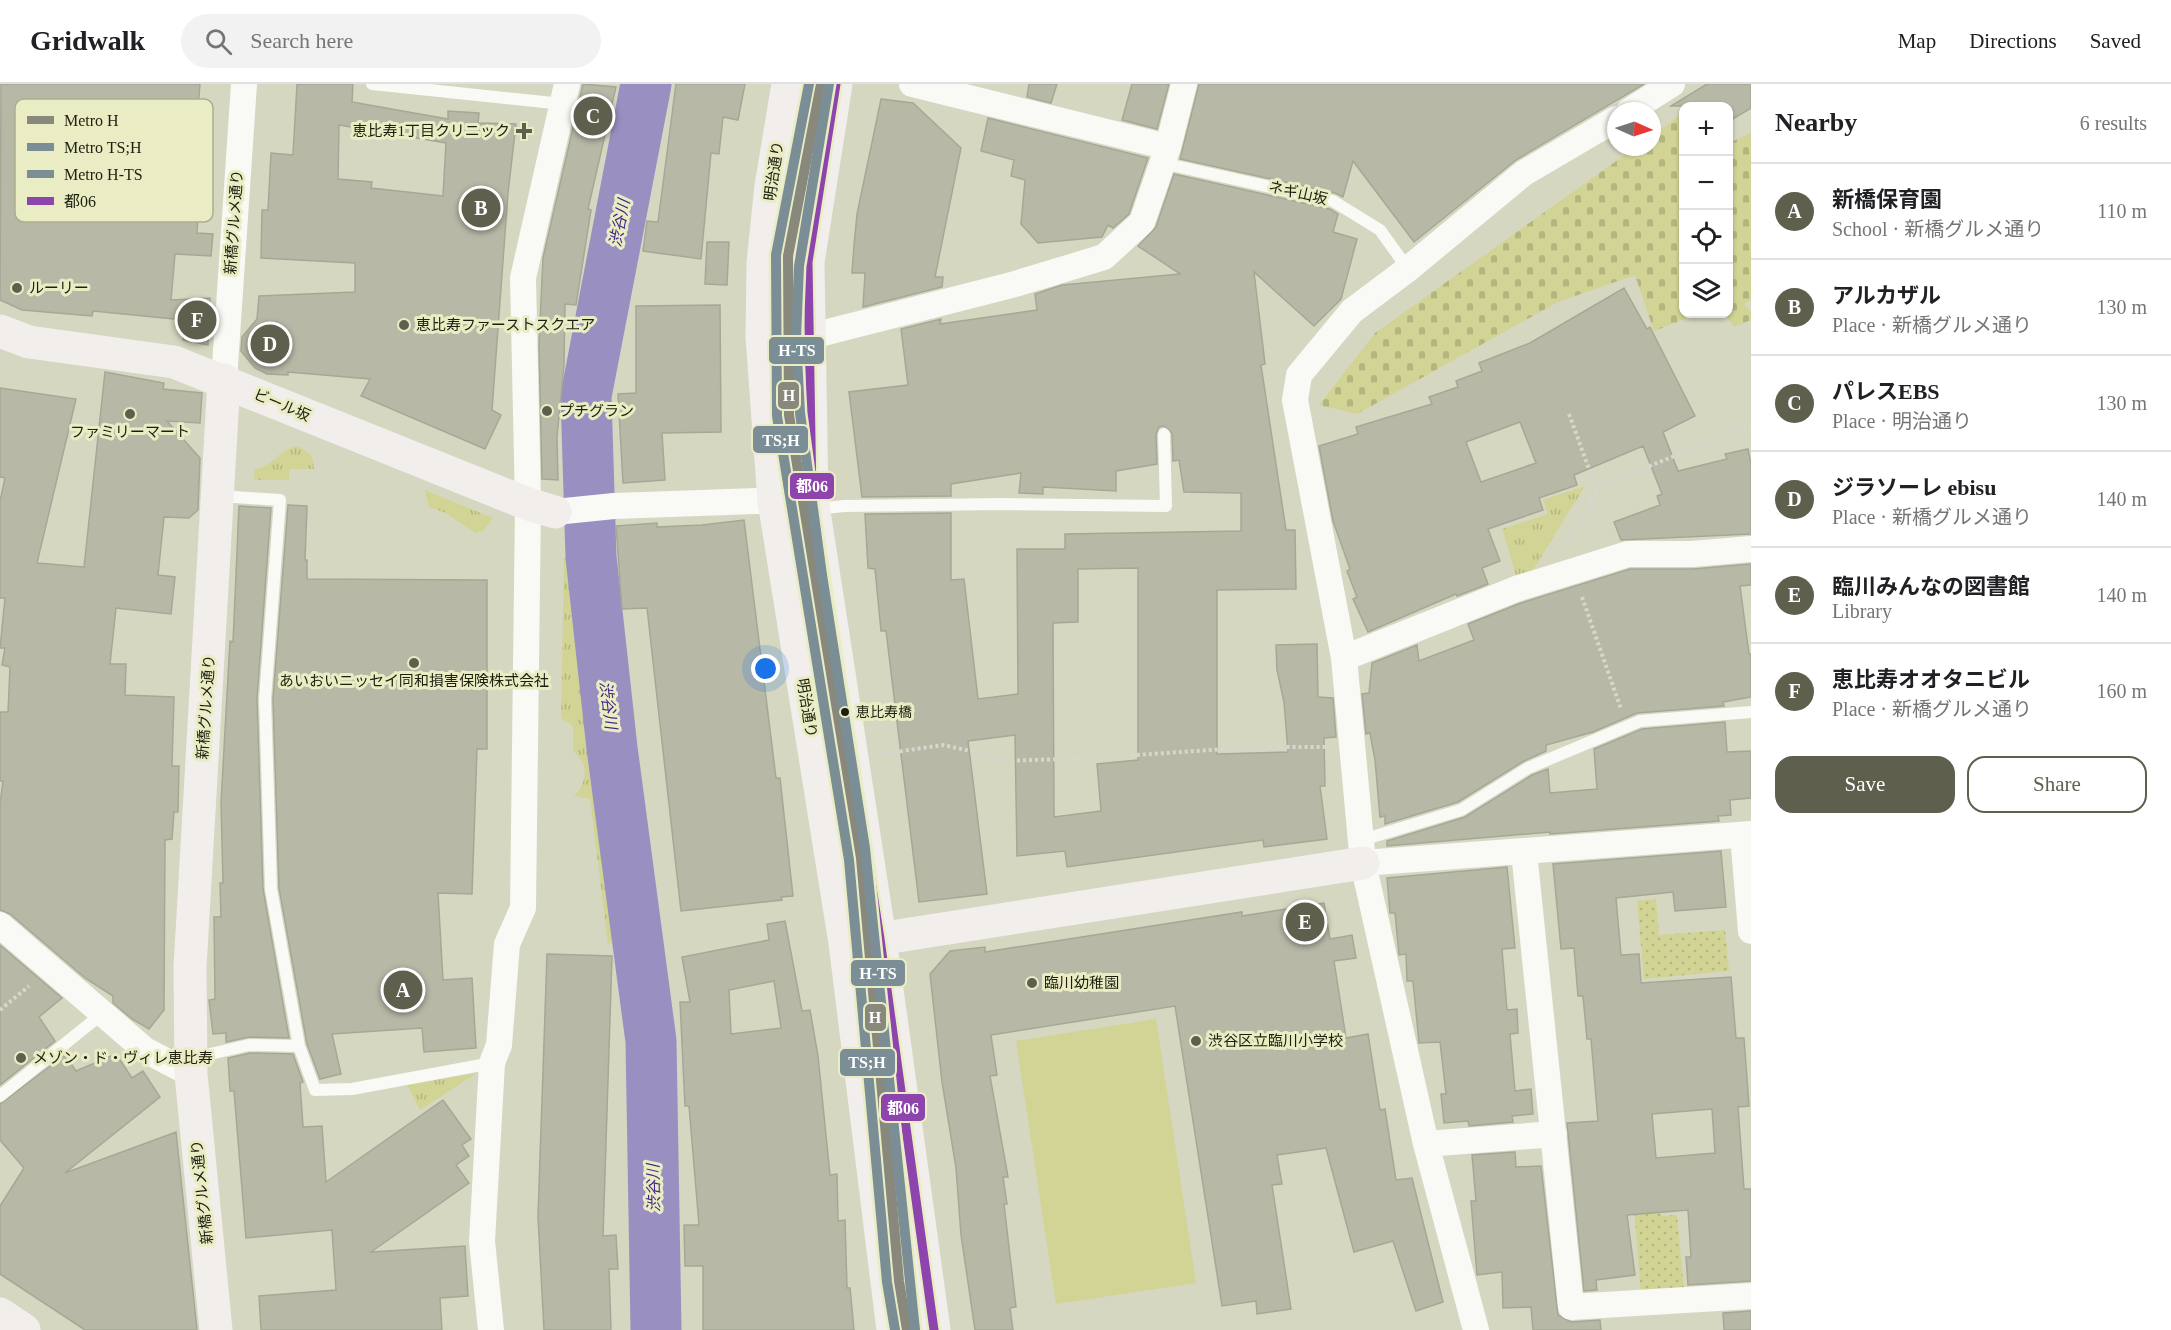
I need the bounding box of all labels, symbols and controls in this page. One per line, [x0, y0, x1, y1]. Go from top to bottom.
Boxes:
search box [181, 14, 601, 68]
text: Gridwalk [30, 25, 145, 56]
icon: search [202, 25, 235, 58]
text: Search here [250, 28, 353, 53]
text: Map [1898, 29, 1936, 53]
text: Directions [1969, 29, 2057, 53]
text: Saved [2090, 29, 2141, 53]
pin: C [574, 93, 612, 138]
legend [15, 99, 213, 222]
north arrow [1607, 102, 1661, 156]
map controls [1679, 102, 1733, 318]
button: + [1679, 102, 1733, 156]
text: Nearby [1775, 108, 1857, 137]
text: Metro H [64, 112, 119, 129]
text: 6 results [2080, 112, 2147, 134]
marker: 恵比寿1丁目クリニック [515, 122, 533, 140]
place label: 恵比寿1丁目クリニック [352, 123, 510, 139]
text: Metro TS;H [64, 139, 142, 156]
street label: 明治通り [762, 140, 786, 202]
button: − [1679, 156, 1733, 210]
text: Metro H-TS [64, 166, 143, 183]
street label: 新橋グルメ通り [222, 169, 246, 275]
street label: ネギ山坂 [1267, 178, 1329, 208]
pin: B [462, 186, 500, 230]
text: 新橋保育園 [1832, 187, 1942, 212]
text: 都06 [64, 193, 96, 210]
water label: 渋谷川 [607, 196, 633, 248]
text: A [1787, 200, 1802, 222]
text: 110 m [2097, 200, 2147, 222]
button: locate [1679, 210, 1733, 264]
text: School · 新橋グルメ通り [1832, 218, 2044, 240]
button: layers [1679, 264, 1733, 318]
place label: ルーリー [29, 280, 89, 296]
marker: ルーリー [10, 281, 24, 295]
text: アルカザル [1832, 283, 1941, 308]
text: B [1788, 296, 1801, 318]
text: 130 m [2096, 296, 2147, 318]
pin: F [178, 298, 216, 342]
text: Place · 新橋グルメ通り [1832, 314, 2032, 336]
place label: 恵比寿ファーストスクエア [416, 317, 595, 333]
marker: 恵比寿ファーストスクエア [397, 318, 411, 332]
pin: D [250, 322, 290, 366]
line badge: H-TS [768, 336, 825, 365]
text: H-TS [778, 342, 816, 359]
text: パレスEBS [1832, 379, 1940, 404]
line badge: H [777, 381, 800, 410]
street label: ビール坂 [251, 386, 313, 424]
text: H [783, 387, 796, 404]
text: C [1787, 392, 1802, 414]
text: 130 m [2096, 392, 2147, 414]
place label: プチグラン [559, 403, 634, 419]
marker: プチグラン [540, 404, 554, 418]
marker: ファミリーマート [123, 407, 137, 421]
text: Place · 明治通り [1832, 410, 1972, 432]
place label: ファミリーマート [70, 424, 190, 440]
line badge: TS;H [752, 425, 809, 454]
text: TS;H [762, 432, 800, 449]
line badge: 都06 [789, 472, 835, 500]
text: ジラソーレ ebisu [1832, 475, 1996, 500]
text: 都06 [796, 478, 828, 495]
text: D [1787, 488, 1802, 510]
text: 140 m [2096, 488, 2147, 510]
text: Place · 新橋グルメ通り [1832, 506, 2032, 528]
text: 臨川みんなの図書館 [1832, 574, 2030, 599]
text: E [1788, 584, 1801, 606]
text: 140 m [2096, 584, 2147, 606]
text: Library [1832, 600, 1892, 622]
street label: 新橋グルメ通り [194, 654, 218, 760]
your location [751, 654, 780, 683]
marker: あいおいニッセイ同和損害保険株式会社 [407, 656, 421, 670]
text: 恵比寿オオタニビル [1832, 667, 2030, 692]
place label: あいおいニッセイ同和損害保険株式会社 [279, 673, 549, 689]
street label: 明治通り [794, 677, 820, 739]
water label: 渋谷川 [597, 680, 620, 732]
text: F [1788, 680, 1801, 702]
text: 160 m [2096, 680, 2147, 702]
text: Place · 新橋グルメ通り [1832, 698, 2032, 720]
place label: 恵比寿橋 [856, 705, 912, 720]
marker: 恵比寿橋 [839, 706, 851, 718]
button: Save [1775, 756, 1955, 813]
button: Share [1967, 756, 2147, 813]
pin: E [1286, 900, 1324, 944]
line badge: H-TS [850, 959, 906, 987]
text: H-TS [859, 965, 897, 982]
pin: A [384, 968, 422, 1012]
place label: 臨川幼稚園 [1044, 975, 1119, 991]
marker: 臨川幼稚園 [1025, 976, 1039, 990]
line badge: H [864, 1003, 887, 1032]
text: H [869, 1009, 882, 1026]
place label: 渋谷区立臨川小学校 [1208, 1033, 1343, 1049]
marker: 渋谷区立臨川小学校 [1189, 1034, 1203, 1048]
line badge: TS;H [839, 1048, 896, 1077]
place label: メゾン・ド・ヴィレ恵比寿 [33, 1050, 213, 1066]
marker: メゾン・ド・ヴィレ恵比寿 [14, 1051, 28, 1065]
text: TS;H [848, 1054, 886, 1071]
line badge: 都06 [880, 1093, 926, 1122]
text: 都06 [887, 1100, 919, 1117]
street label: 新橋グルメ通り [189, 1139, 215, 1245]
water label: 渋谷川 [645, 1162, 662, 1212]

